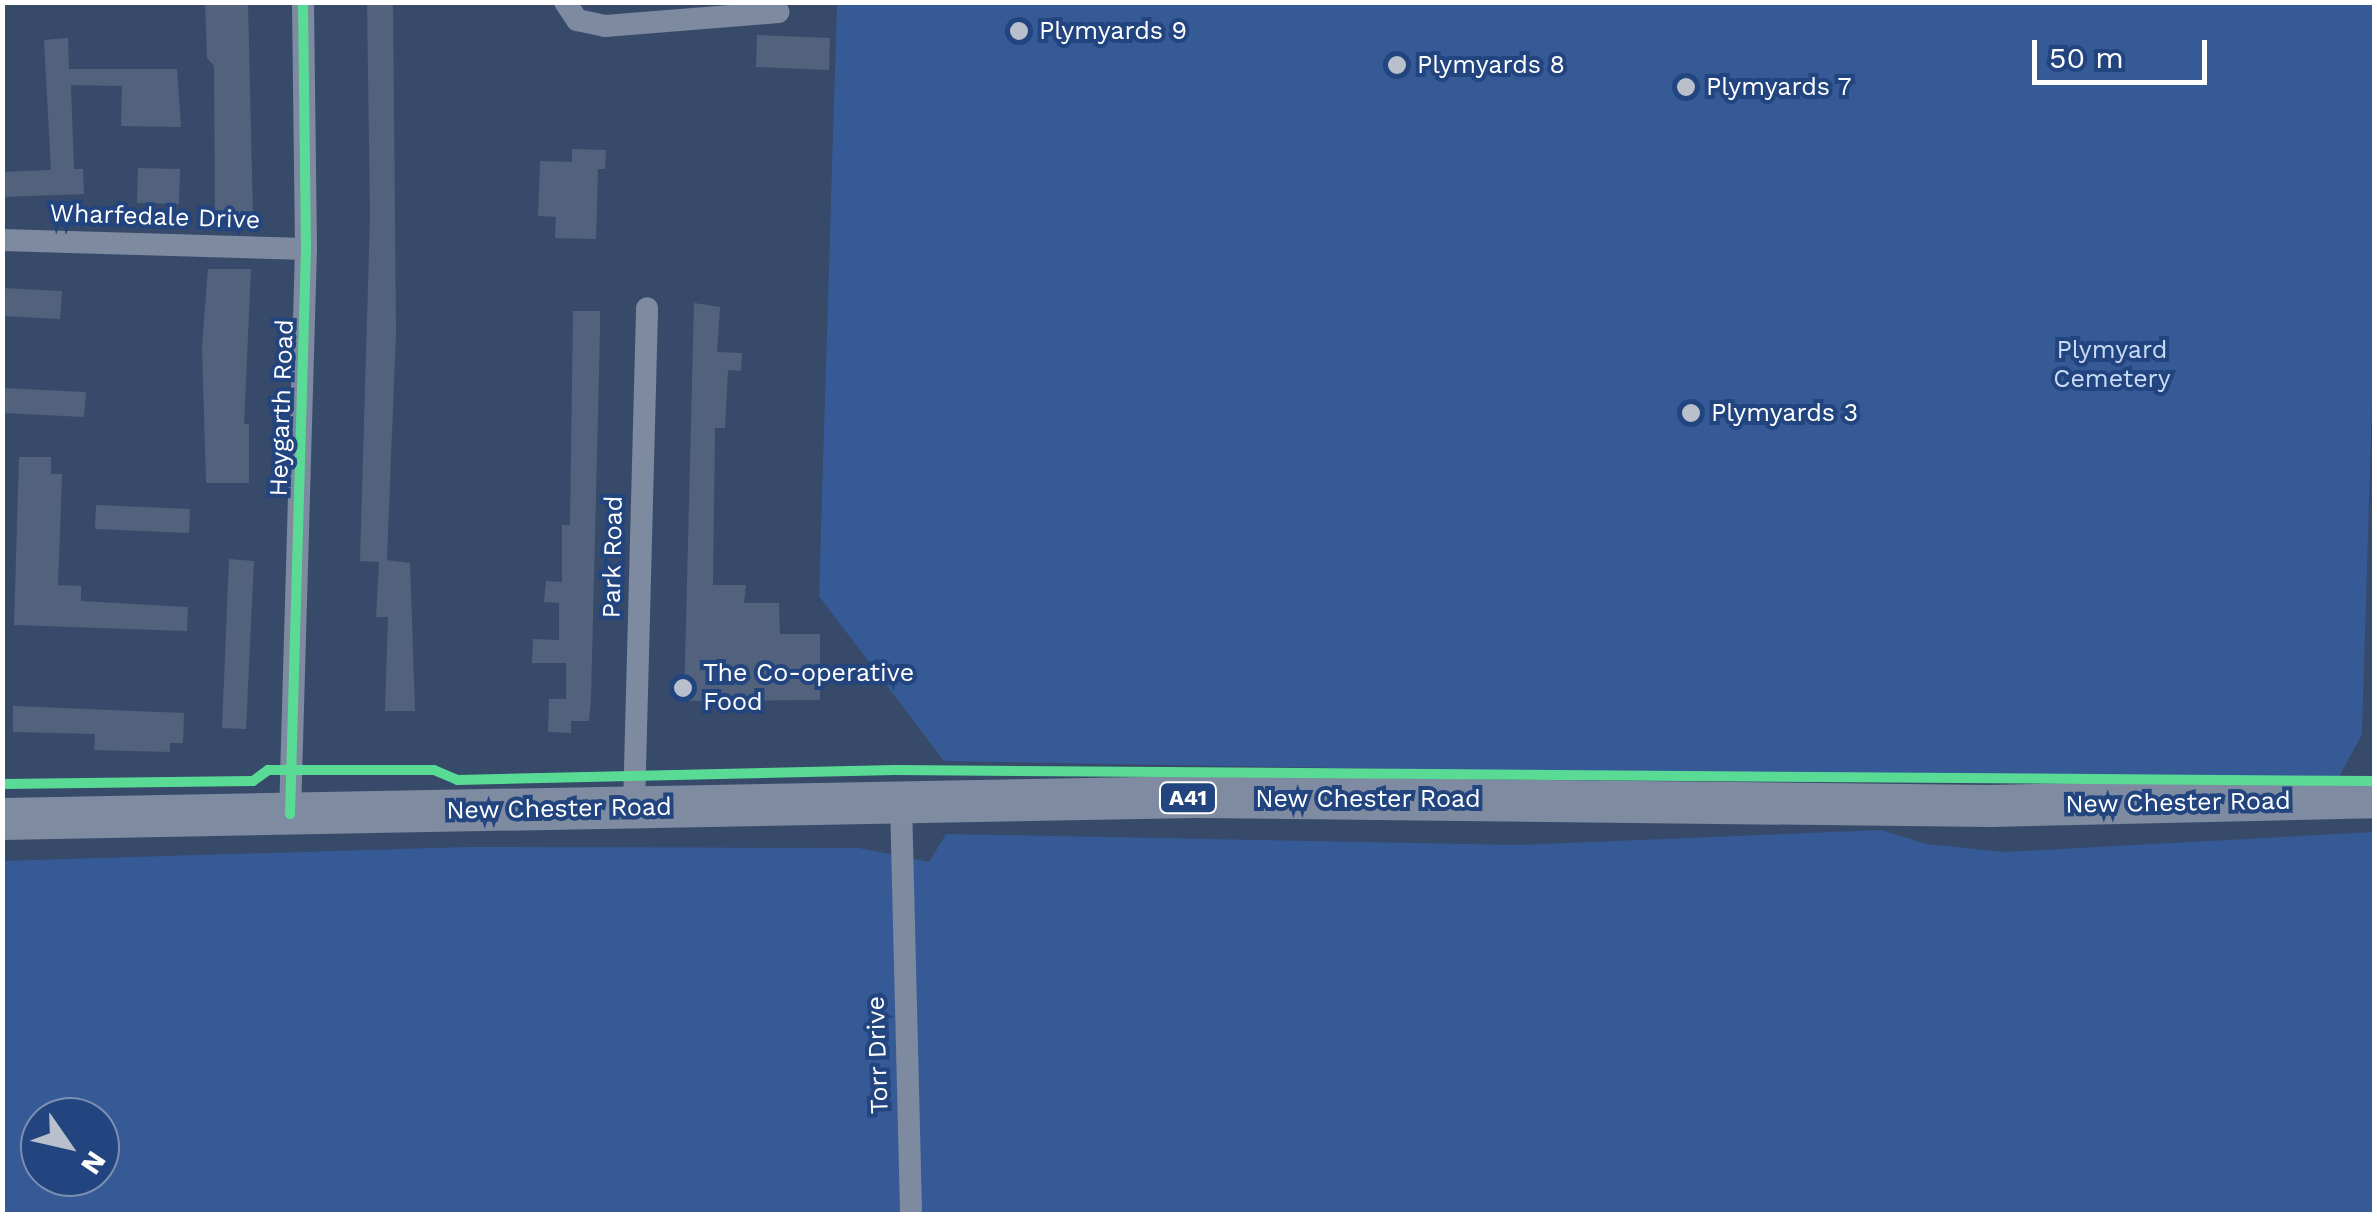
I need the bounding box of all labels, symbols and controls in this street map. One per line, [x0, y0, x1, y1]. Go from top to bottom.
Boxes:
place label: Plymyards 9 [1039, 16, 1187, 46]
marker: Plymyards 9 [1008, 20, 1030, 42]
scale bar [2037, 20, 2212, 82]
text: 50 m [2049, 40, 2124, 75]
place label: Plymyards 8 [1417, 50, 1565, 80]
marker: Plymyards 8 [1386, 54, 1408, 76]
place label: Plymyards 7 [1706, 72, 1853, 102]
marker: Plymyards 7 [1675, 76, 1697, 98]
street label: Wharfedale Drive [49, 198, 261, 236]
street label: Heygarth Road [264, 319, 300, 497]
park label: Plymyard Cemetery [2053, 336, 2171, 395]
place label: Plymyards 3 [1711, 398, 1858, 428]
marker: Plymyards 3 [1680, 402, 1702, 424]
street label: Park Road [597, 495, 629, 619]
place label: The Co-operative Food [703, 659, 914, 718]
marker: The Co-operative Food [672, 677, 694, 699]
road number: A41 [1158, 781, 1218, 815]
street label: New Chester Road [1255, 784, 1481, 814]
street label: New Chester Road [2064, 786, 2292, 820]
street label: New Chester Road [445, 792, 673, 826]
street label: Torr Drive [861, 995, 895, 1115]
north arrow [20, 1097, 120, 1197]
text: N [74, 1145, 113, 1181]

